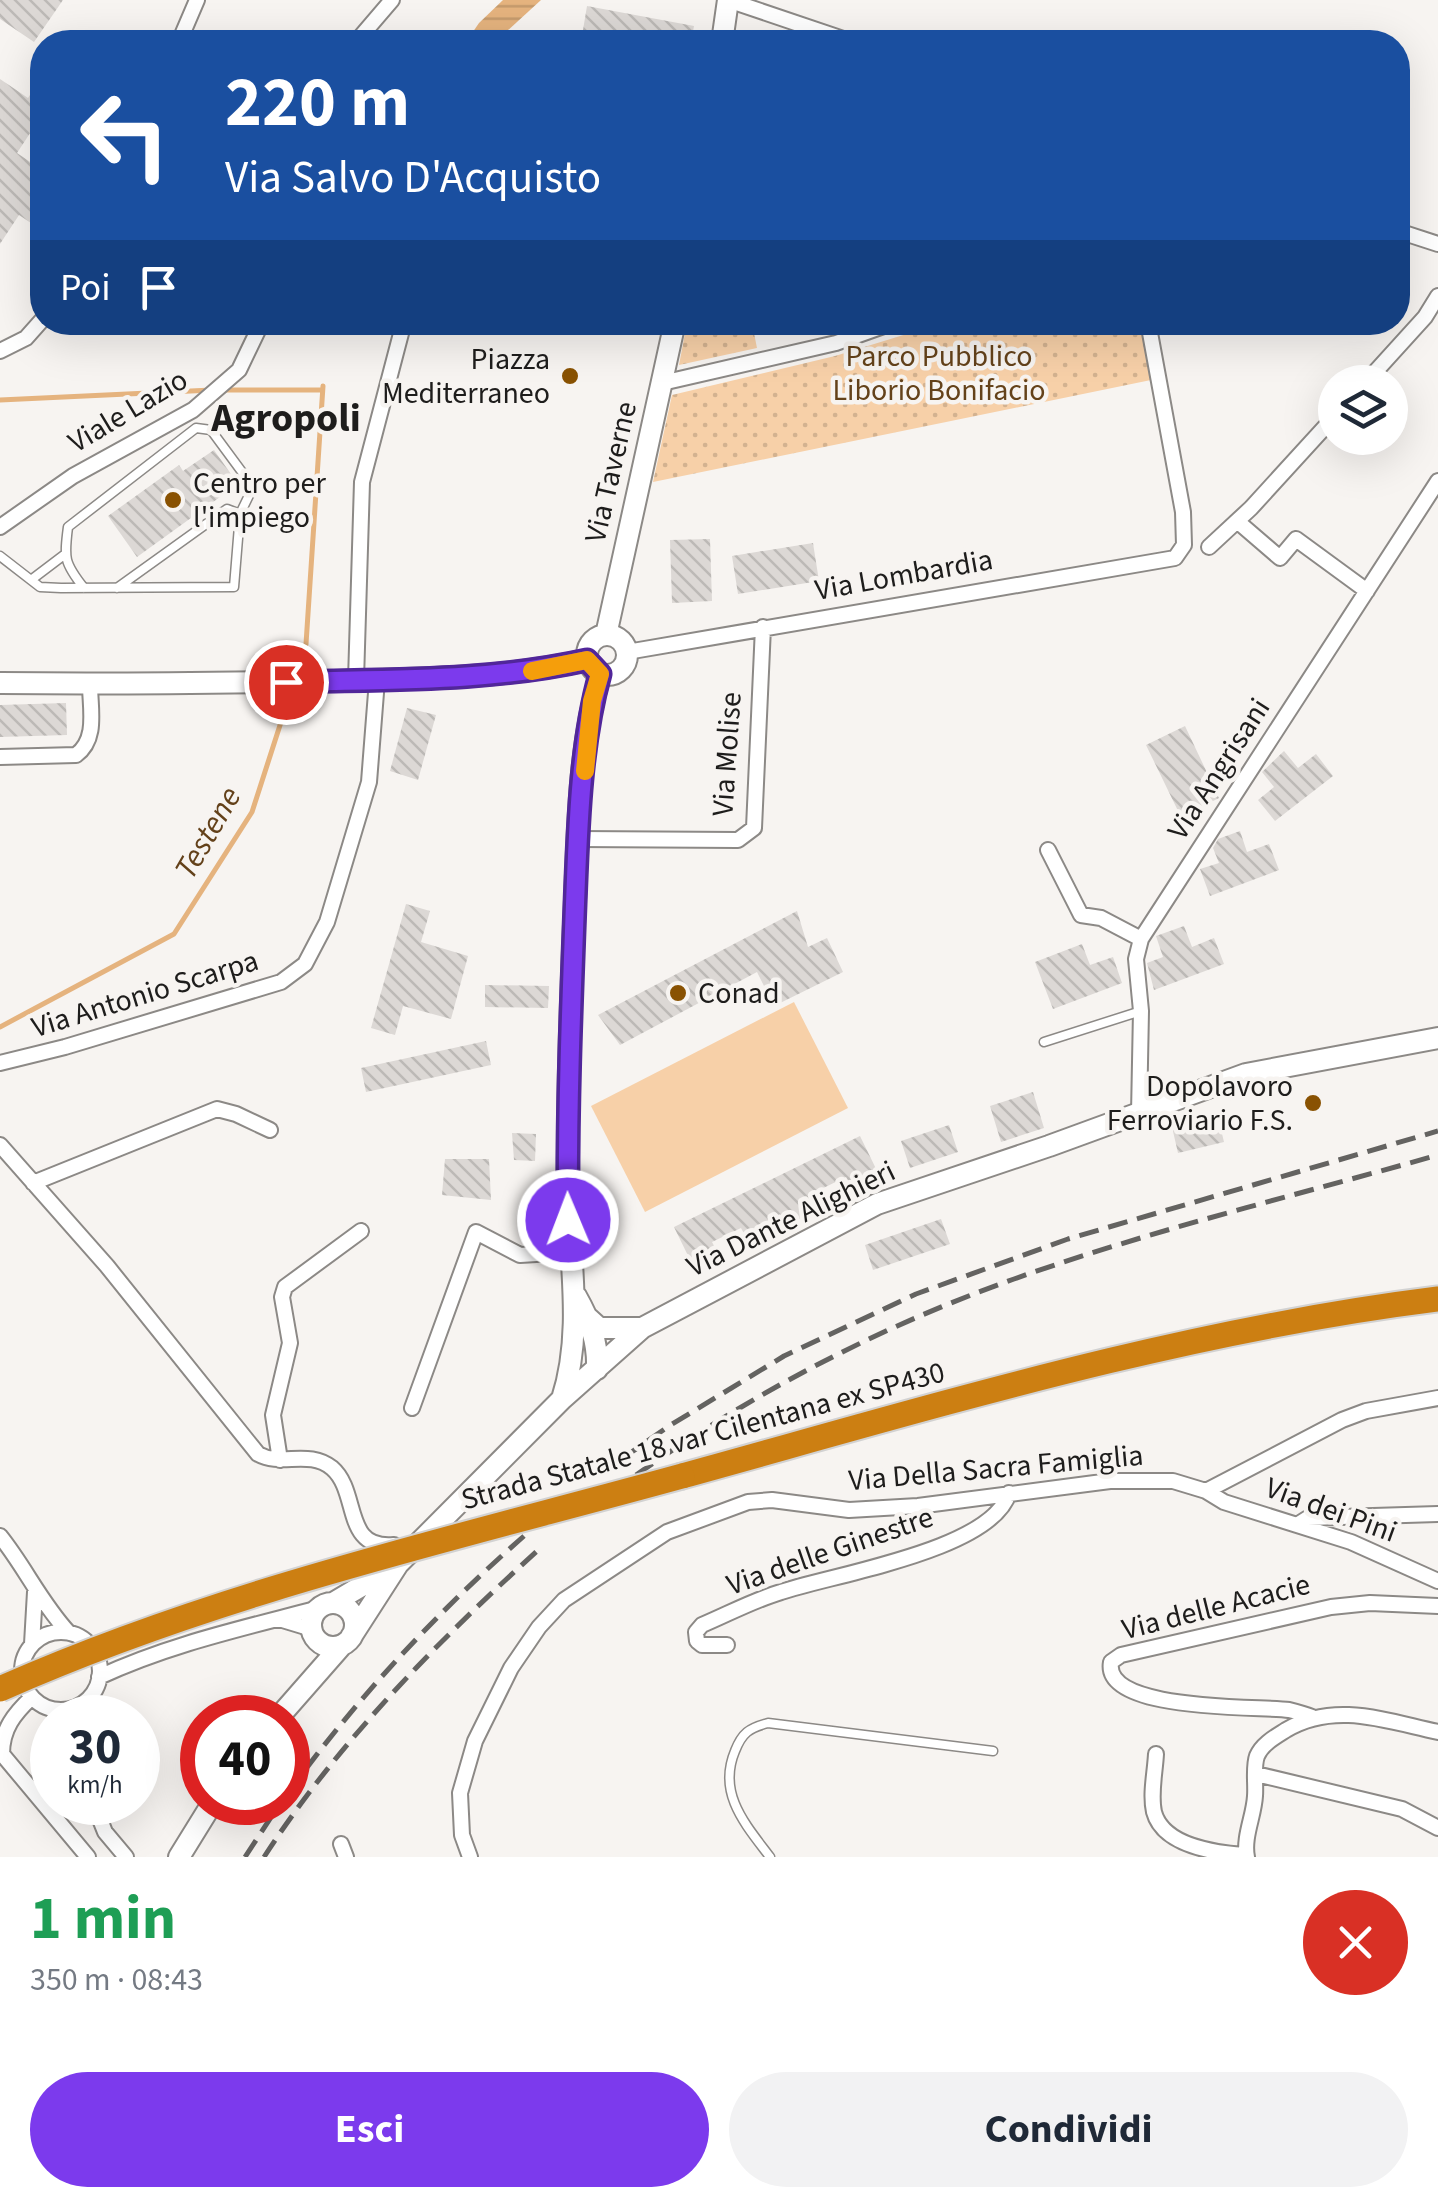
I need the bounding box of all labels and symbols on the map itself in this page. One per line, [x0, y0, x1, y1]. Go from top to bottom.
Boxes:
park label: Parco Pubblico Liborio Bonifacio [832, 335, 1046, 412]
place label: Piazza Mediterraneo [382, 338, 550, 415]
street label: Viale Lazio [60, 358, 196, 464]
marker: Piazza Mediterraneo [559, 365, 581, 387]
district label: Agropoli [210, 390, 361, 447]
street label: Via Taverne [574, 397, 648, 547]
place label: Centro per l'impiego [193, 462, 326, 539]
marker: Centro per l'impiego [162, 489, 184, 511]
street label: Via Lombardia [812, 538, 996, 612]
pin [244, 640, 329, 725]
street label: Via Molise [701, 690, 753, 818]
street label: Via Angrisani [1157, 690, 1281, 848]
water label: Testene [163, 778, 253, 888]
street label: Via Antonio Scarpa [26, 939, 264, 1049]
place label: Conad [698, 972, 780, 1015]
marker: Conad [667, 982, 689, 1004]
place label: Dopolavoro Ferroviario F.S. [1107, 1065, 1293, 1142]
marker: Dopolavoro Ferroviario F.S. [1302, 1092, 1324, 1114]
street label: Via Dante Alighieri [679, 1150, 903, 1288]
position arrow [516, 1168, 620, 1272]
street label: Strada Statale 18 var Cilentana ex SP430 [457, 1351, 949, 1521]
street label: Via Della Sacra Famiglia [847, 1434, 1145, 1502]
street label: Via dei Pini [1259, 1466, 1403, 1554]
street label: Via delle Ginestre [721, 1496, 939, 1606]
street label: Via delle Acacie [1117, 1563, 1315, 1651]
speed limit sign: 40 [180, 1695, 310, 1825]

